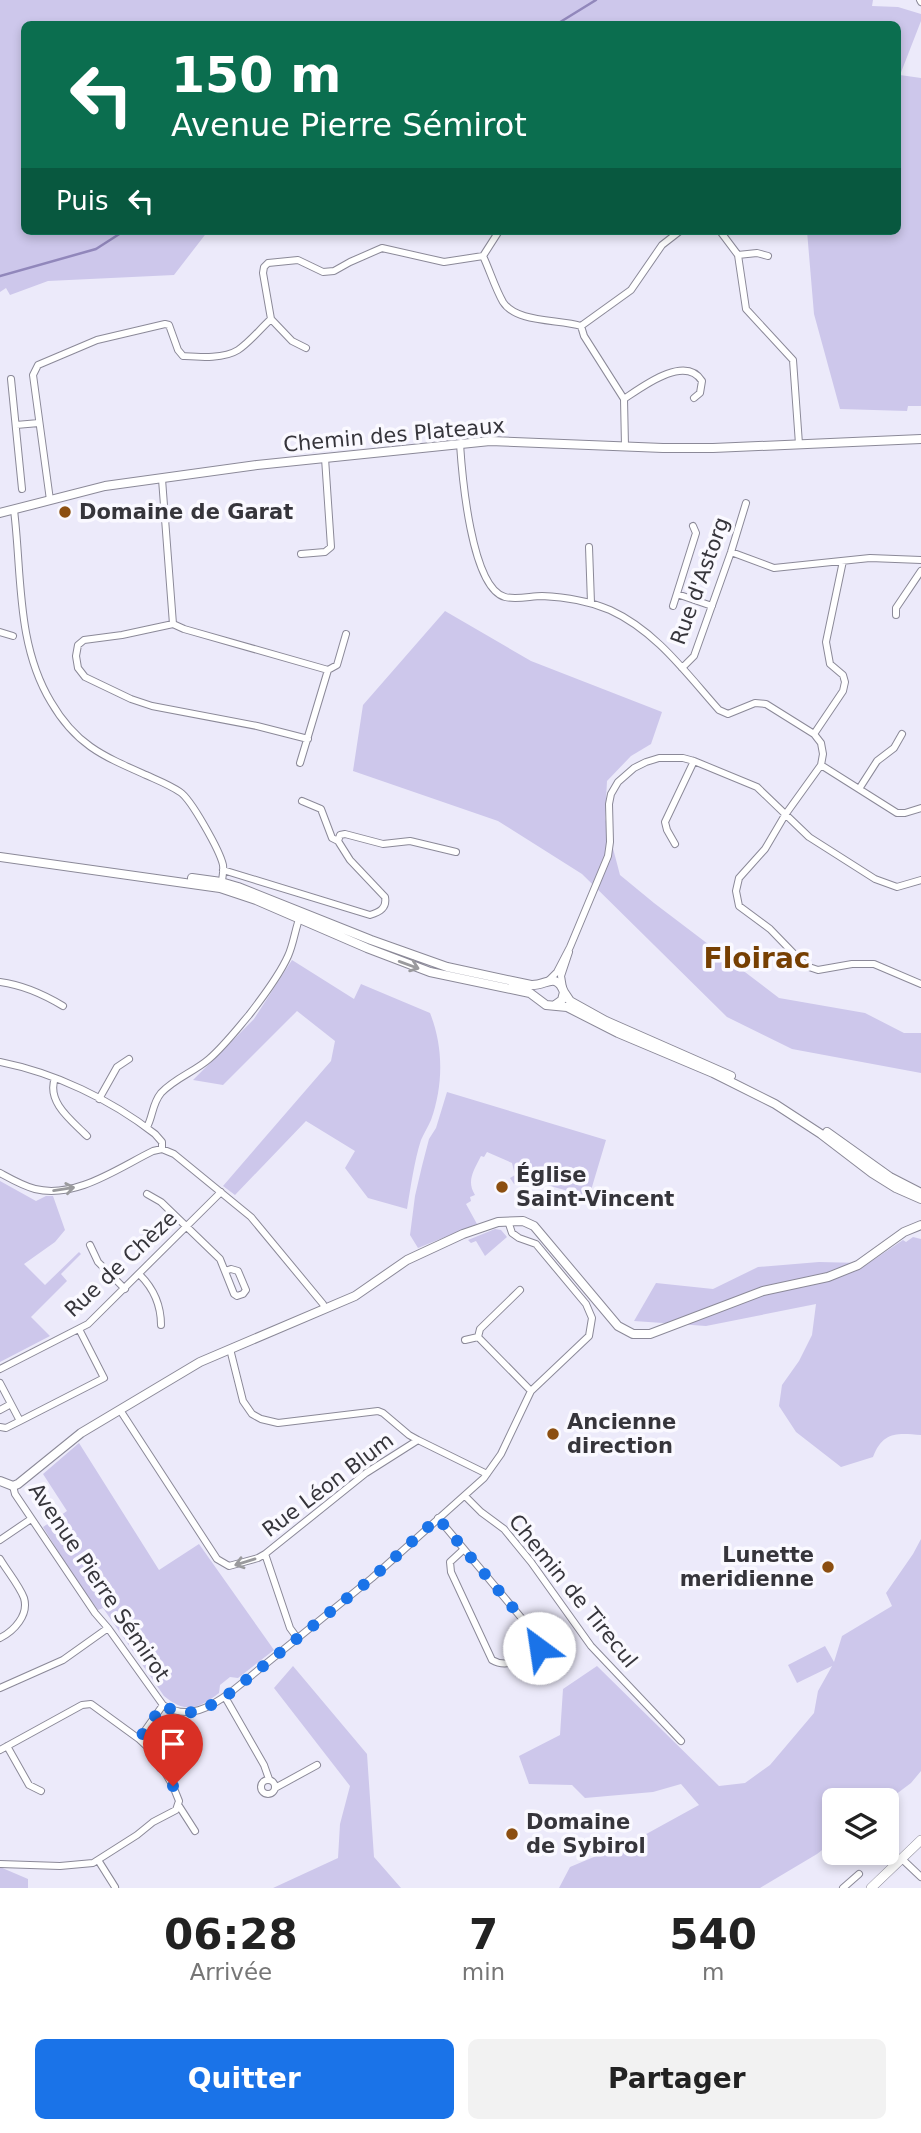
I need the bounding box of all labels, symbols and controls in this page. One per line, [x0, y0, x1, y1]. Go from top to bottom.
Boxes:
text: 150 m [171, 47, 341, 104]
icon: left [56, 49, 147, 140]
text: Avenue Pierre Sémirot [171, 106, 527, 144]
icon: left [122, 182, 160, 220]
text: Puis [56, 186, 108, 216]
street label: Chemin des Plateaux [282, 413, 506, 457]
place label: Domaine de Garat [79, 500, 293, 524]
marker: Domaine de Garat [57, 504, 73, 520]
street label: Rue d'Astorg [666, 514, 734, 648]
district label: Floirac [704, 942, 810, 975]
one-way arrow [398, 960, 420, 972]
place label: Église Saint-Vincent [516, 1162, 674, 1211]
marker: Église Saint-Vincent [494, 1179, 510, 1195]
one-way arrow [52, 1182, 75, 1195]
street label: Rue de Chèze [60, 1206, 182, 1322]
place label: Ancienne direction [567, 1410, 676, 1458]
marker: Ancienne direction [545, 1426, 561, 1442]
street label: Rue Léon Blum [258, 1428, 398, 1542]
street label: Avenue Pierre Sémirot [24, 1479, 174, 1685]
street label: Chemin de Tirecul [504, 1510, 642, 1672]
place label: Lunette meridienne [680, 1543, 814, 1591]
one-way arrow [235, 1556, 257, 1569]
marker: Lunette meridienne [820, 1559, 836, 1575]
position arrow [502, 1611, 576, 1685]
pin [143, 1714, 203, 1786]
icon: arrive [154, 1725, 192, 1763]
map controls [822, 1788, 899, 1865]
button: layers [822, 1788, 899, 1865]
place label: Domaine de Sybirol [526, 1810, 646, 1858]
marker: Domaine de Sybirol [504, 1826, 520, 1842]
text: 06:28 [164, 1910, 298, 1959]
text: 7 [469, 1910, 498, 1959]
text: 540 [669, 1910, 757, 1959]
text: Arrivée [190, 1959, 272, 1985]
text: min [462, 1959, 505, 1985]
text: m [702, 1959, 724, 1985]
button: Quitter [35, 2039, 454, 2119]
button: Partager [468, 2039, 886, 2119]

